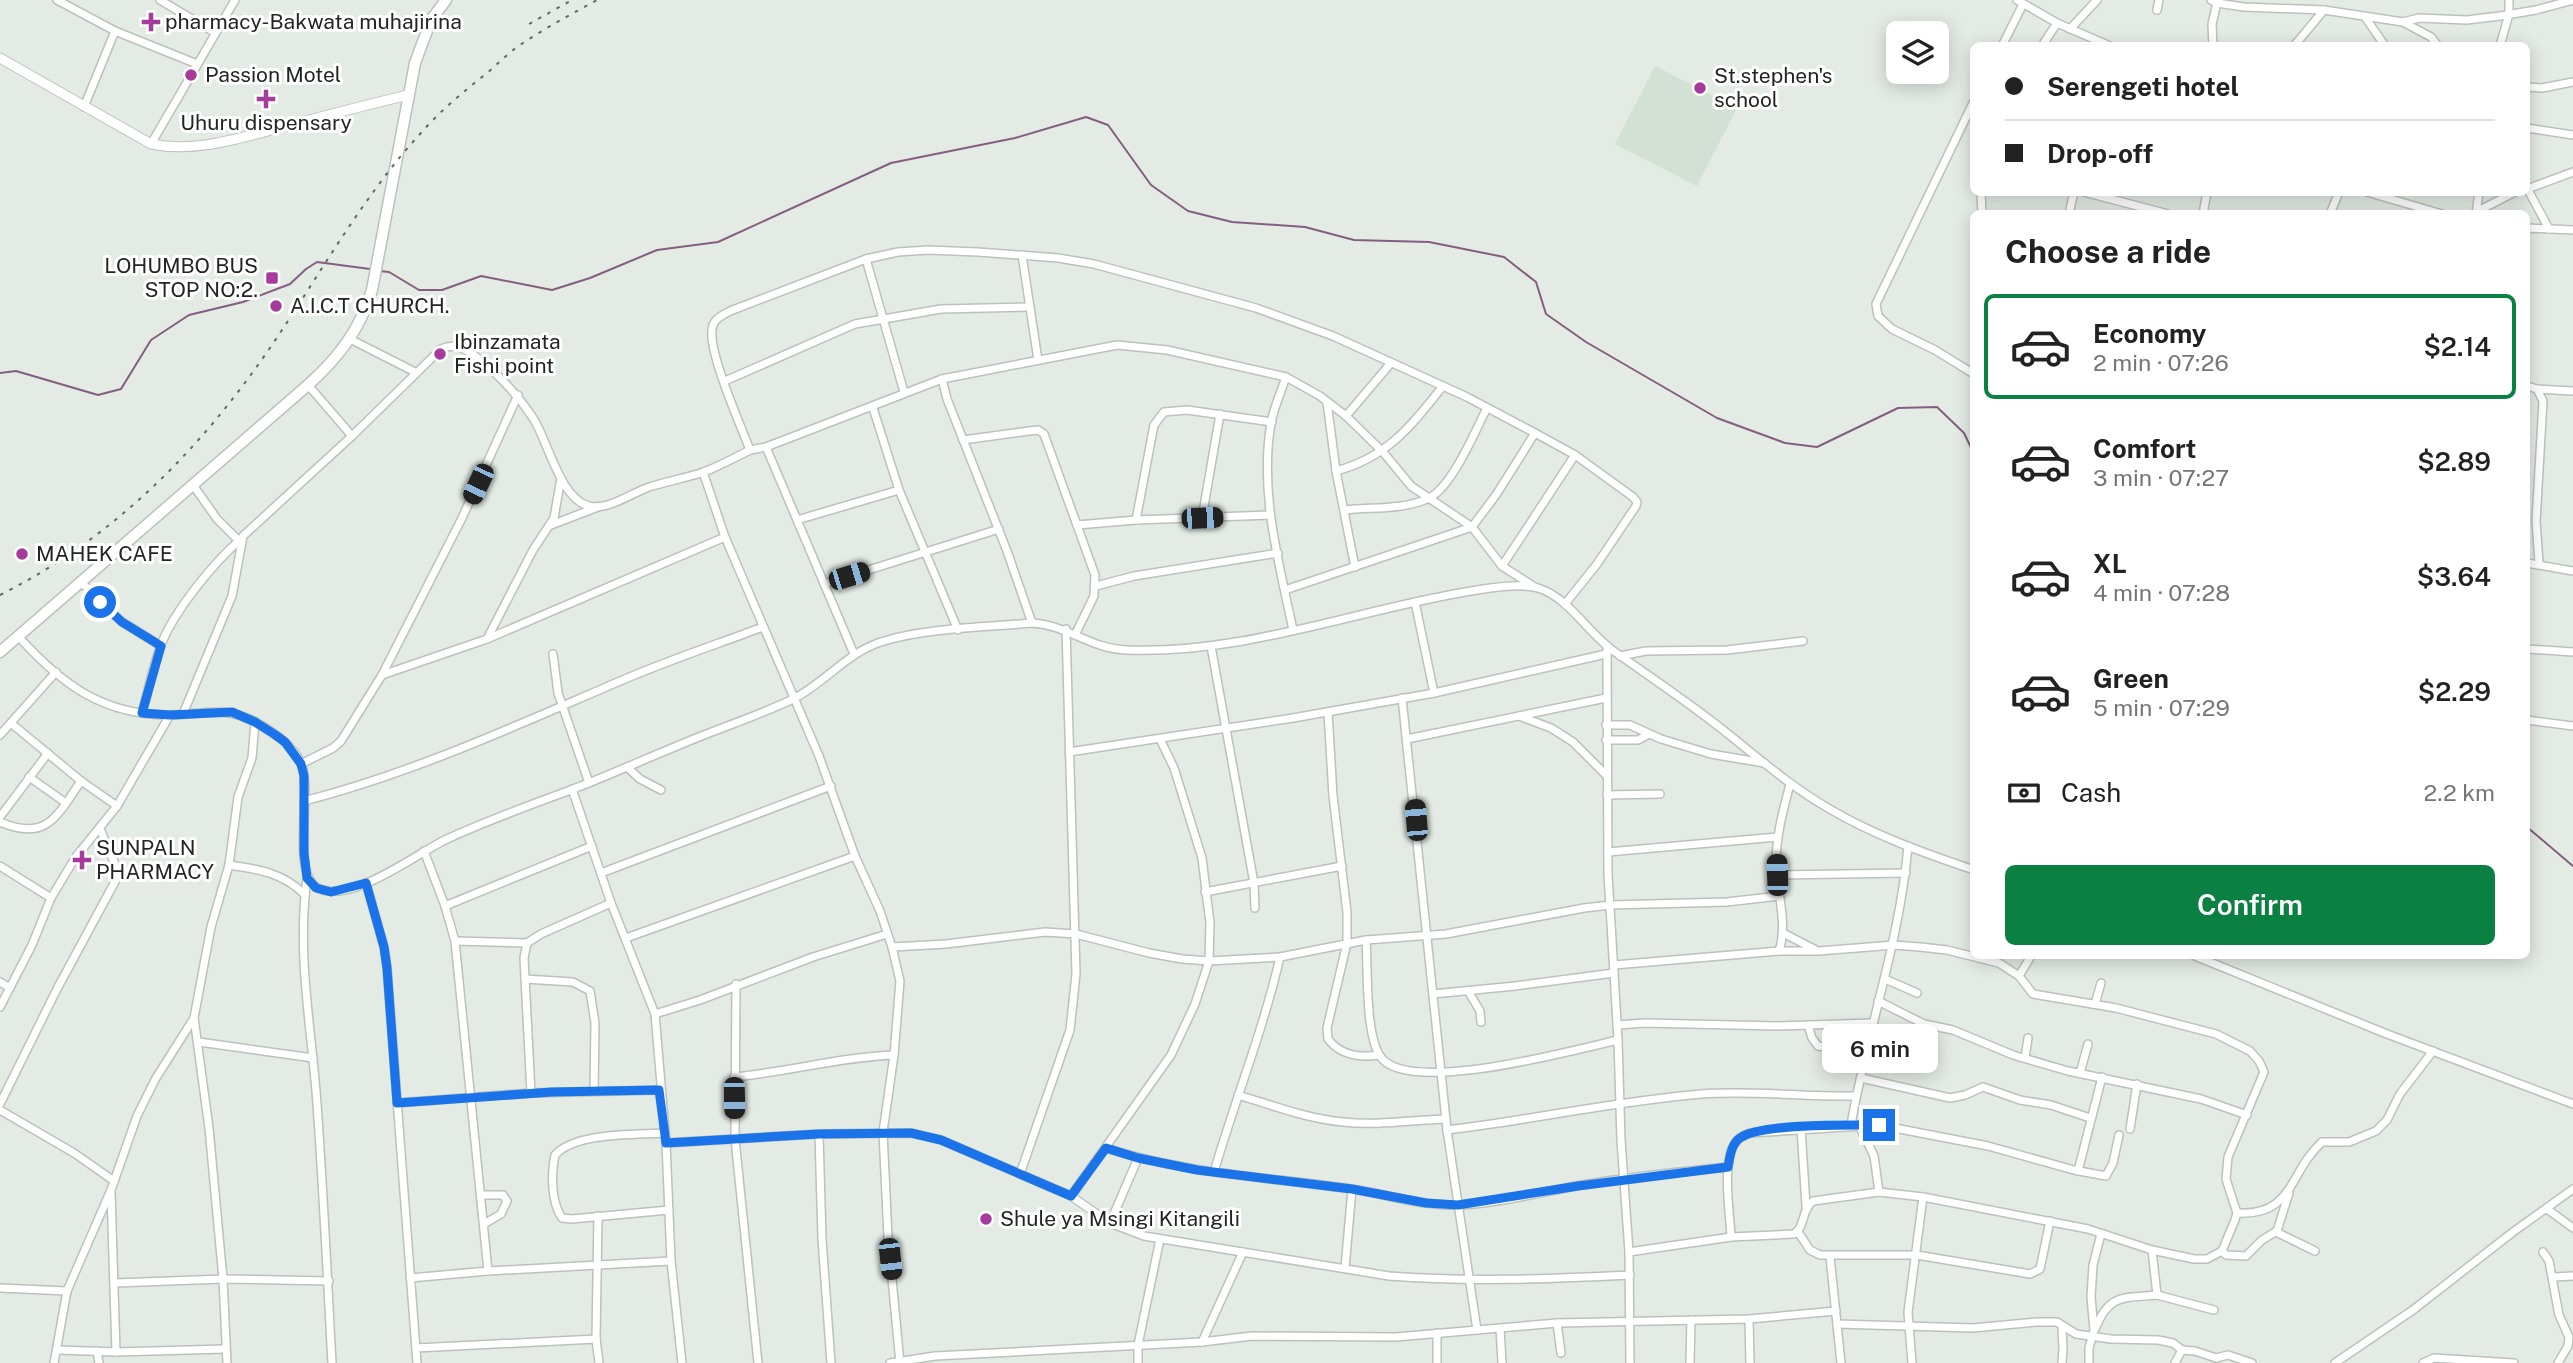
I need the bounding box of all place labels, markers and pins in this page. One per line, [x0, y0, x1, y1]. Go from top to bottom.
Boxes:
place label: pharmacy-Bakwata muhajirina [165, 9, 462, 34]
marker: pharmacy-Bakwata muhajirina [143, 14, 159, 30]
place label: Passion Motel [205, 62, 341, 87]
place label: St.stephen's school [1714, 63, 1832, 112]
marker: Passion Motel [183, 67, 199, 83]
marker: St.stephen's school [1692, 80, 1708, 96]
marker: Uhuru dispensary [258, 91, 274, 107]
place label: Uhuru dispensary [180, 110, 352, 135]
place label: LOHUMBO BUS STOP NO:2. [104, 253, 258, 302]
marker: LOHUMBO BUS STOP NO:2. [264, 270, 280, 286]
place label: A.I.C.T CHURCH. [290, 293, 450, 318]
marker: A.I.C.T CHURCH. [268, 298, 284, 314]
place label: Ibinzamata Fishi point [454, 329, 561, 378]
marker: Ibinzamata Fishi point [432, 346, 448, 362]
place label: MAHEK CAFE [36, 541, 173, 566]
marker: MAHEK CAFE [14, 546, 30, 562]
place label: SUNPALN PHARMACY [96, 835, 214, 884]
marker: SUNPALN PHARMACY [74, 852, 90, 868]
place label: Shule ya Msingi Kitangili [1000, 1206, 1240, 1231]
marker: Shule ya Msingi Kitangili [978, 1211, 994, 1227]

